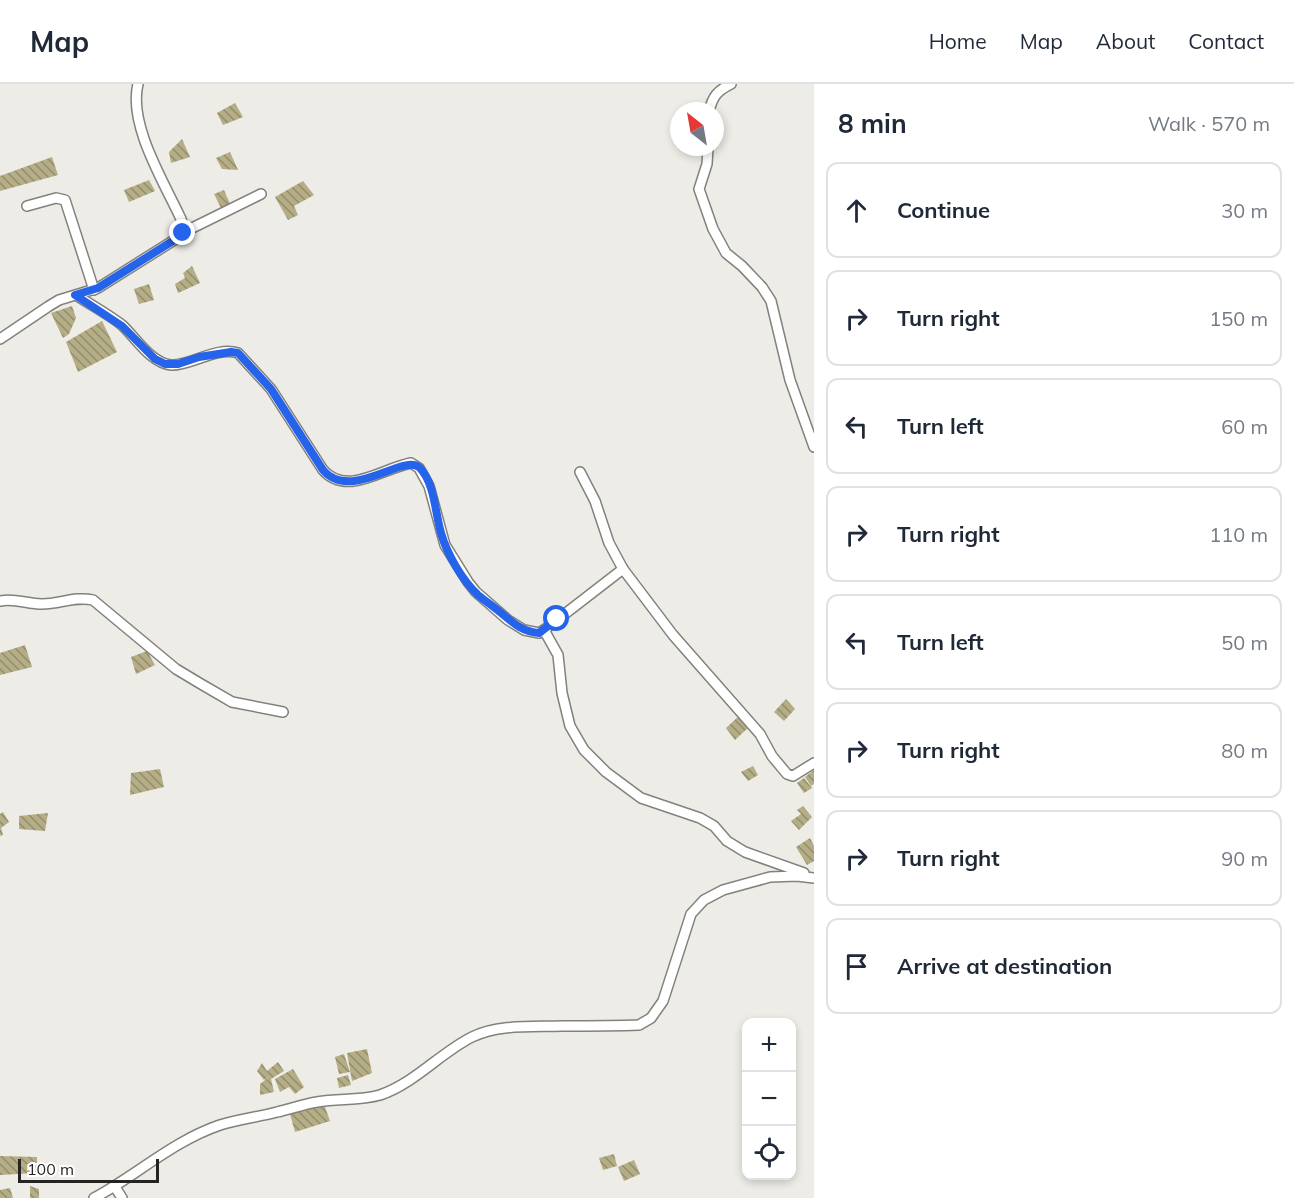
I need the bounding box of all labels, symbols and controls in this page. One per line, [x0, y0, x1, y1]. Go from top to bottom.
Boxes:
text: Map [30, 24, 89, 59]
text: Home [929, 28, 987, 54]
text: Map [1020, 28, 1063, 54]
text: About [1096, 28, 1155, 54]
text: Contact [1188, 28, 1264, 54]
north arrow [670, 102, 724, 156]
text: 8 min [838, 107, 907, 140]
text: Walk · 570 m [1148, 111, 1270, 136]
icon: ahead [840, 194, 873, 227]
text: Continue [897, 196, 990, 224]
text: 30 m [1221, 198, 1268, 223]
route end [169, 219, 195, 245]
icon: right [840, 302, 873, 335]
text: Turn right [897, 304, 1000, 332]
text: 150 m [1209, 306, 1268, 331]
icon: left [840, 410, 873, 443]
text: Turn left [897, 412, 984, 440]
text: 60 m [1221, 414, 1268, 439]
icon: right [840, 518, 873, 551]
text: Turn right [897, 520, 1000, 548]
text: 110 m [1209, 522, 1268, 547]
route start [543, 605, 569, 631]
icon: left [840, 626, 873, 659]
text: Turn left [897, 628, 984, 656]
text: 50 m [1221, 630, 1268, 655]
icon: right [840, 734, 873, 767]
text: Turn right [897, 736, 1000, 764]
text: 80 m [1221, 738, 1268, 763]
icon: right [840, 842, 873, 875]
text: Turn right [897, 844, 1000, 872]
text: 90 m [1221, 846, 1268, 871]
icon: arrive [840, 950, 873, 983]
text: Arrive at destination [897, 952, 1112, 980]
map controls [742, 1018, 796, 1180]
button: + [742, 1018, 796, 1072]
button: − [742, 1072, 796, 1126]
button: locate [742, 1126, 796, 1180]
scale bar [18, 1156, 159, 1184]
text: 100 m [27, 1159, 74, 1179]

